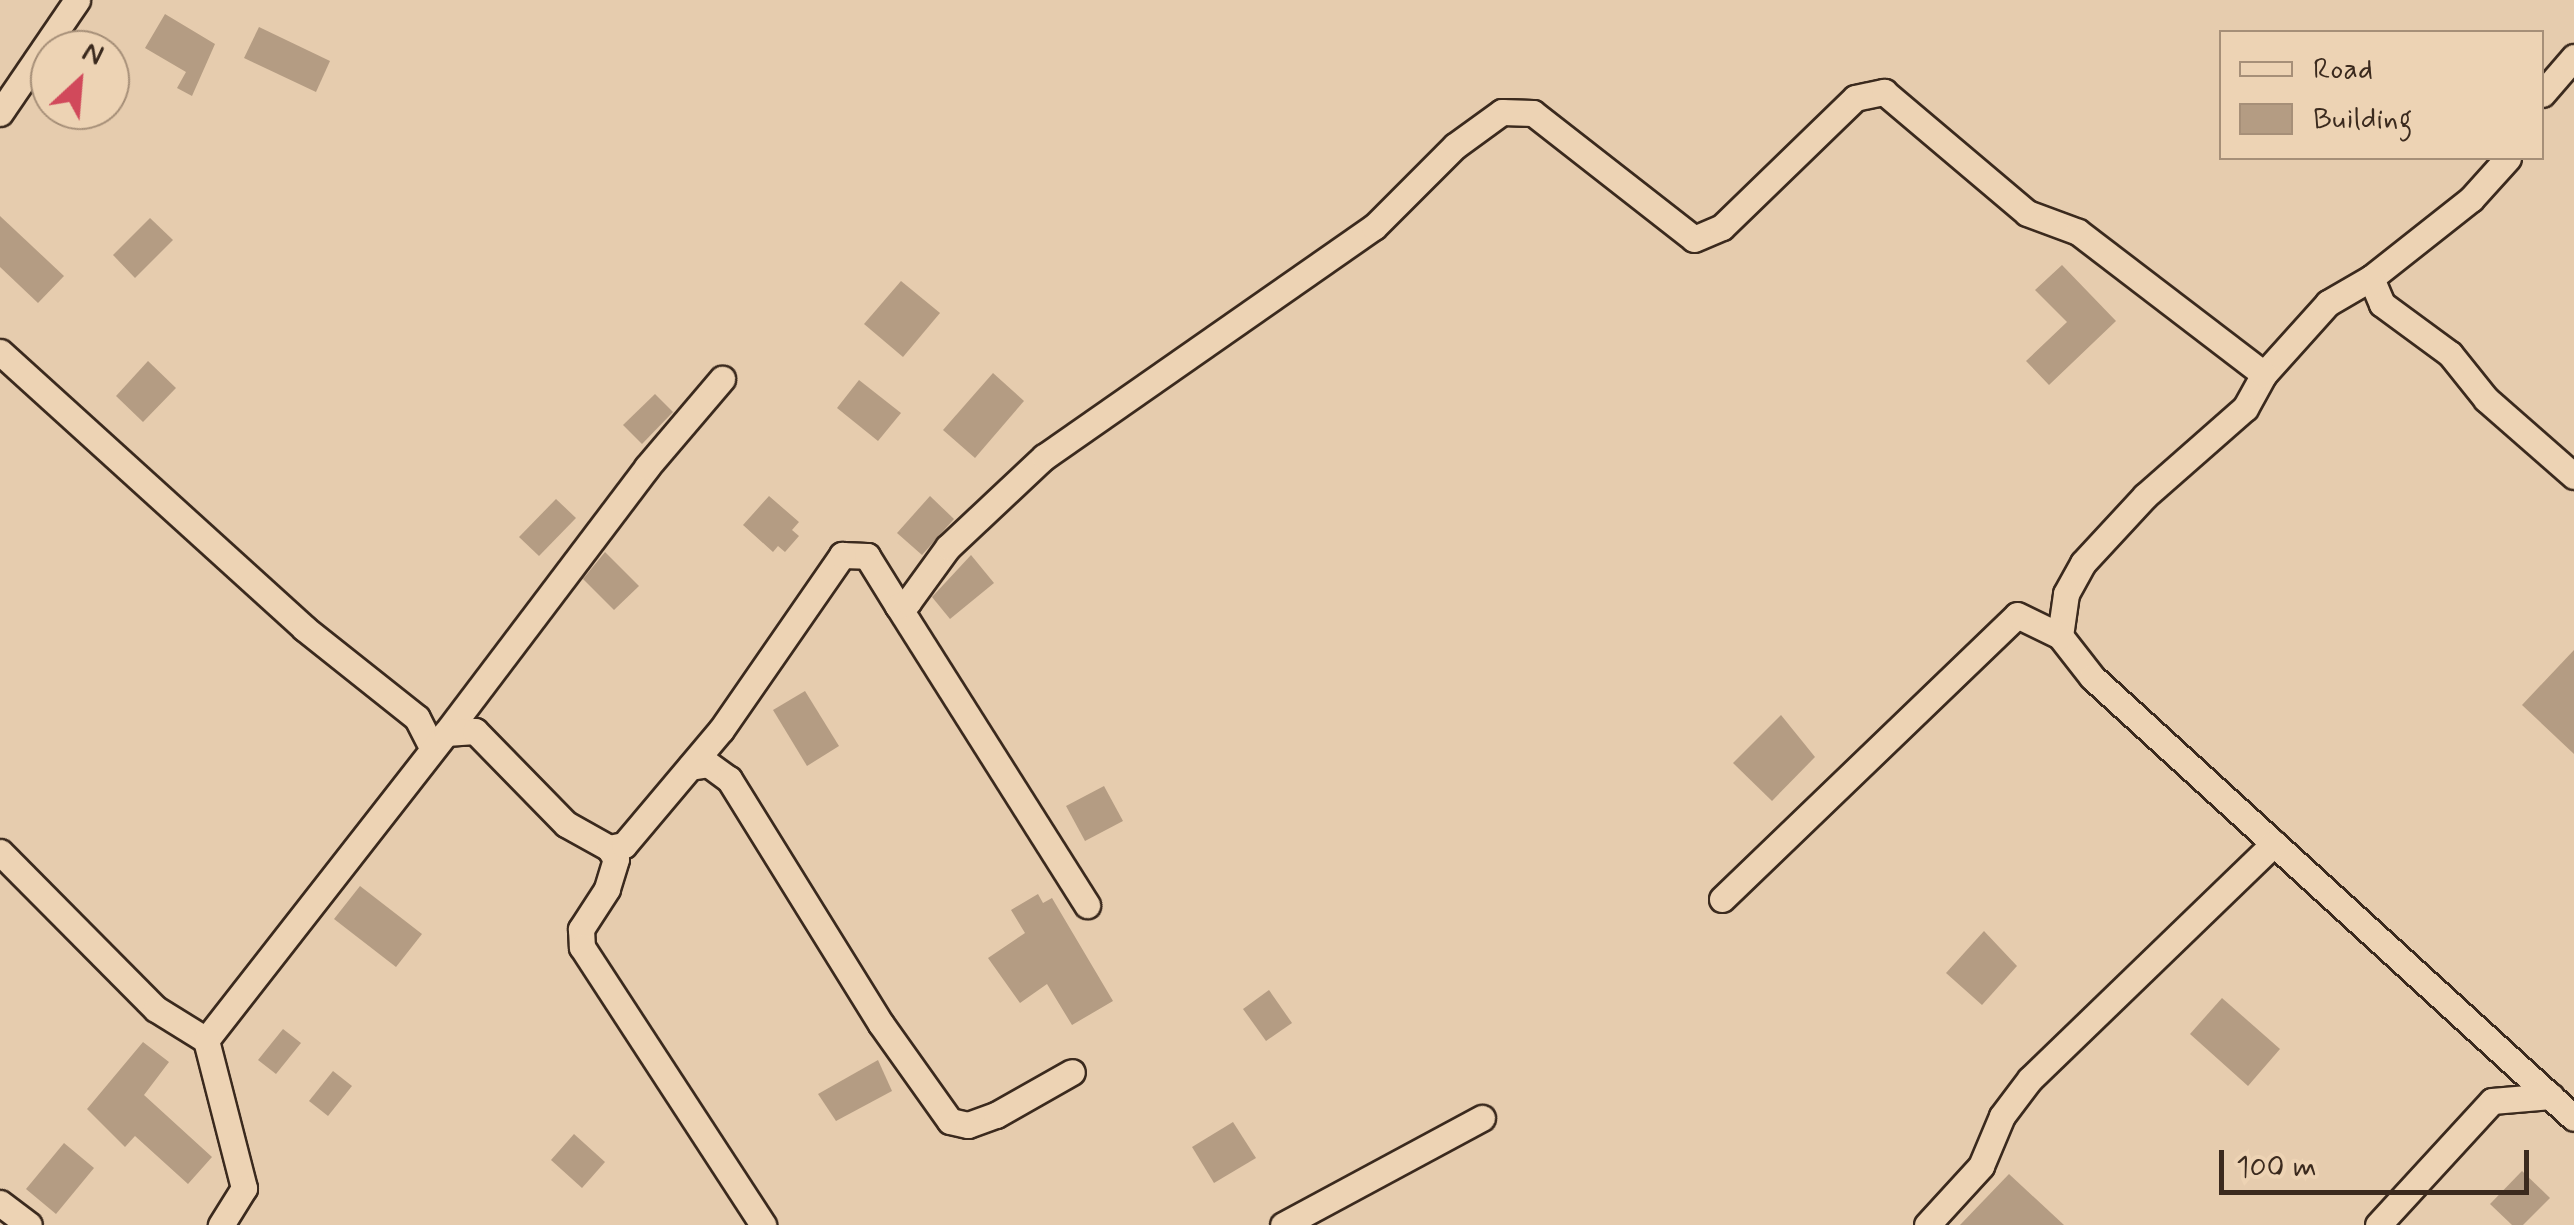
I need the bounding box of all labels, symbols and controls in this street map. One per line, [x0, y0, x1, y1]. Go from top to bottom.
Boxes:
north arrow [30, 30, 130, 130]
legend [2219, 30, 2544, 160]
text: N [76, 34, 109, 75]
text: Road [2313, 50, 2373, 89]
text: Building [2313, 100, 2412, 139]
scale bar [2224, 1130, 2534, 1192]
text: 100 m [2236, 1148, 2317, 1187]

